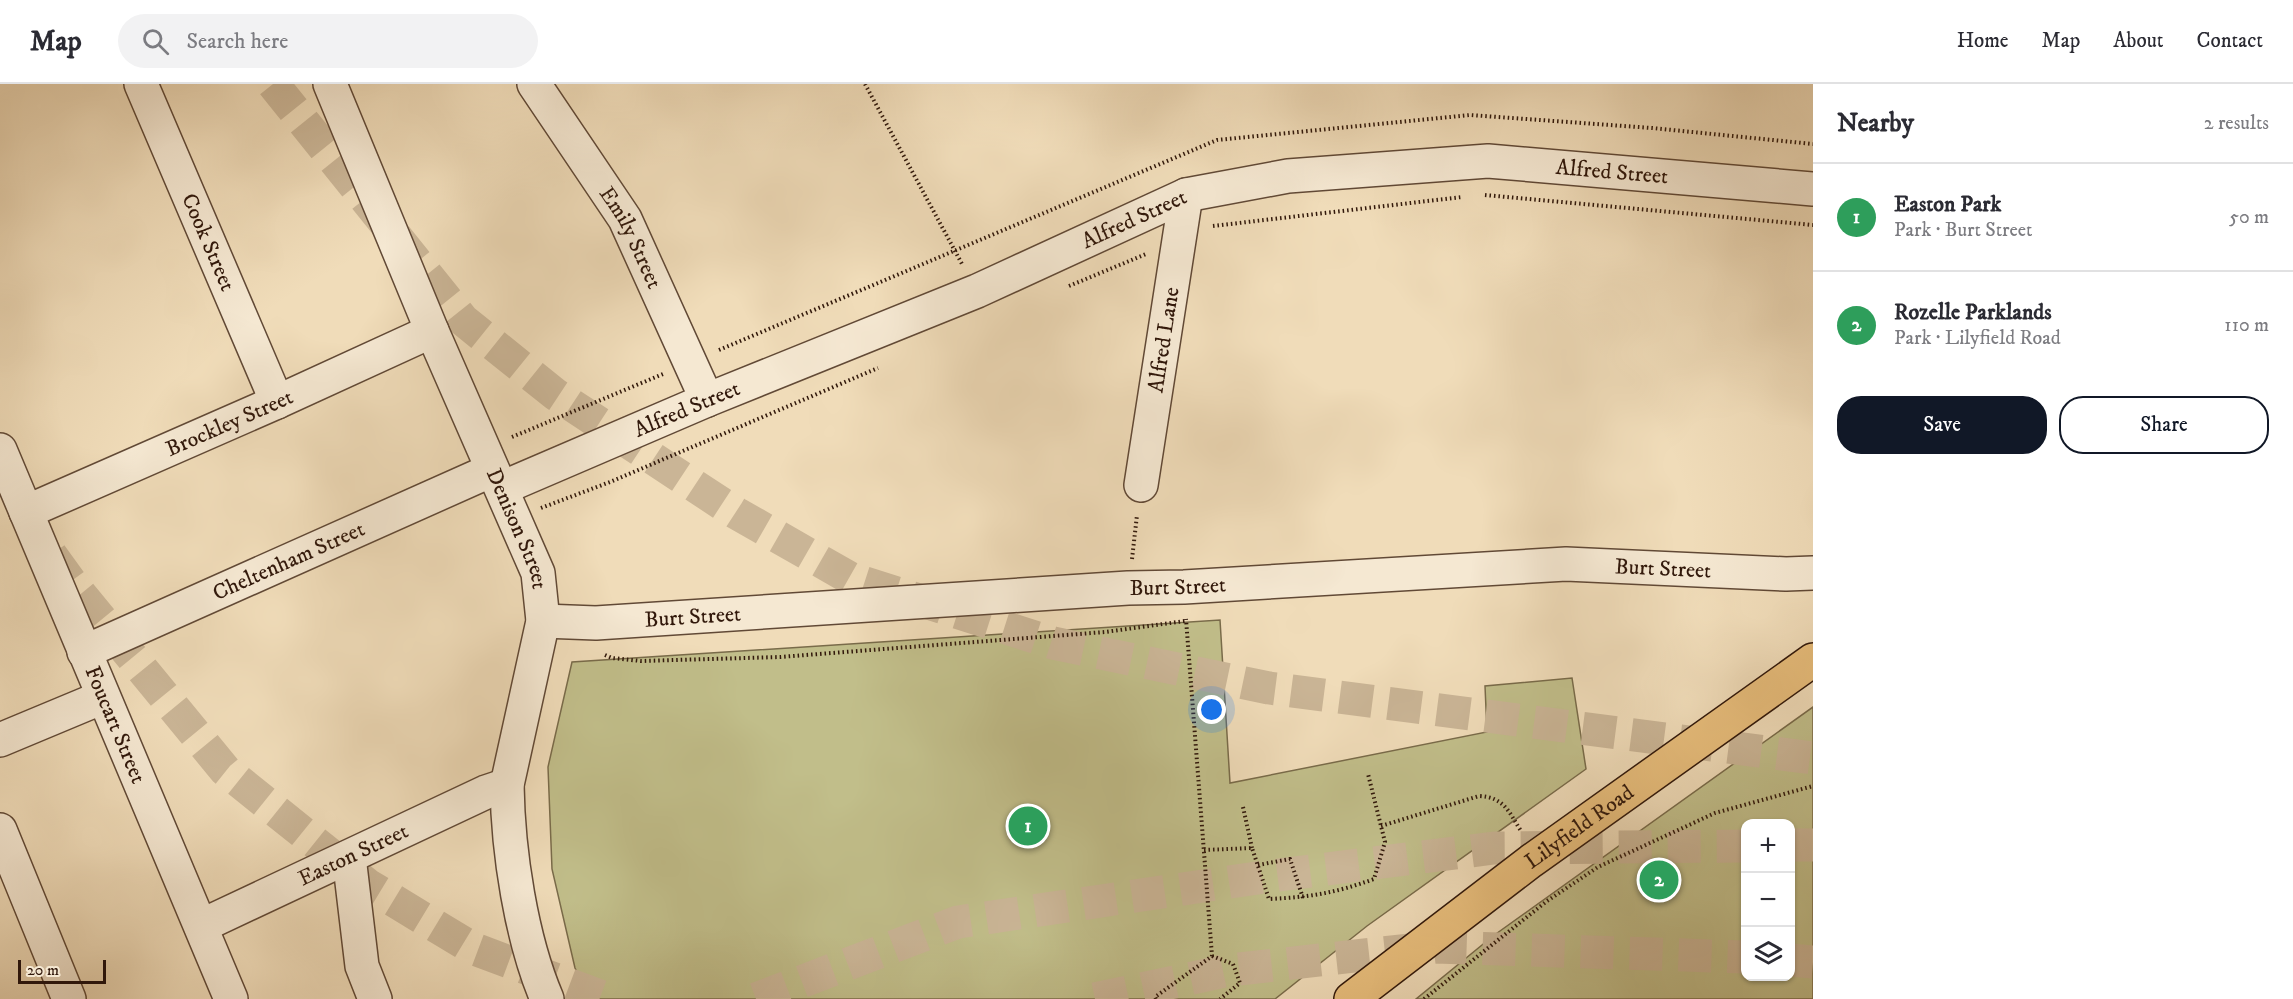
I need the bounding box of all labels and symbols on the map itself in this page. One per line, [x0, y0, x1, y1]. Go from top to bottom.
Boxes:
street label: Alfred Street [1555, 153, 1669, 190]
street label: Emily Street [593, 181, 668, 293]
street label: Alfred Street [1077, 183, 1191, 255]
street label: Cook Street [176, 189, 241, 295]
street label: Alfred Lane [1142, 285, 1185, 394]
street label: Alfred Street [630, 375, 744, 443]
street label: Brockley Street [162, 383, 297, 463]
street label: Denison Street [480, 464, 553, 590]
street label: Cheltenham Street [208, 515, 369, 606]
street label: Burt Street [1614, 553, 1712, 584]
street label: Burt Street [1129, 571, 1227, 601]
street label: Burt Street [644, 600, 742, 633]
street label: Foucart Street [79, 662, 152, 787]
your location [1197, 695, 1226, 724]
street label: Lilyfield Road [1519, 779, 1639, 875]
pin: 1 [1008, 804, 1048, 848]
street label: Easton Street [294, 817, 412, 892]
pin: 2 [1640, 858, 1678, 902]
scale bar [18, 957, 106, 984]

